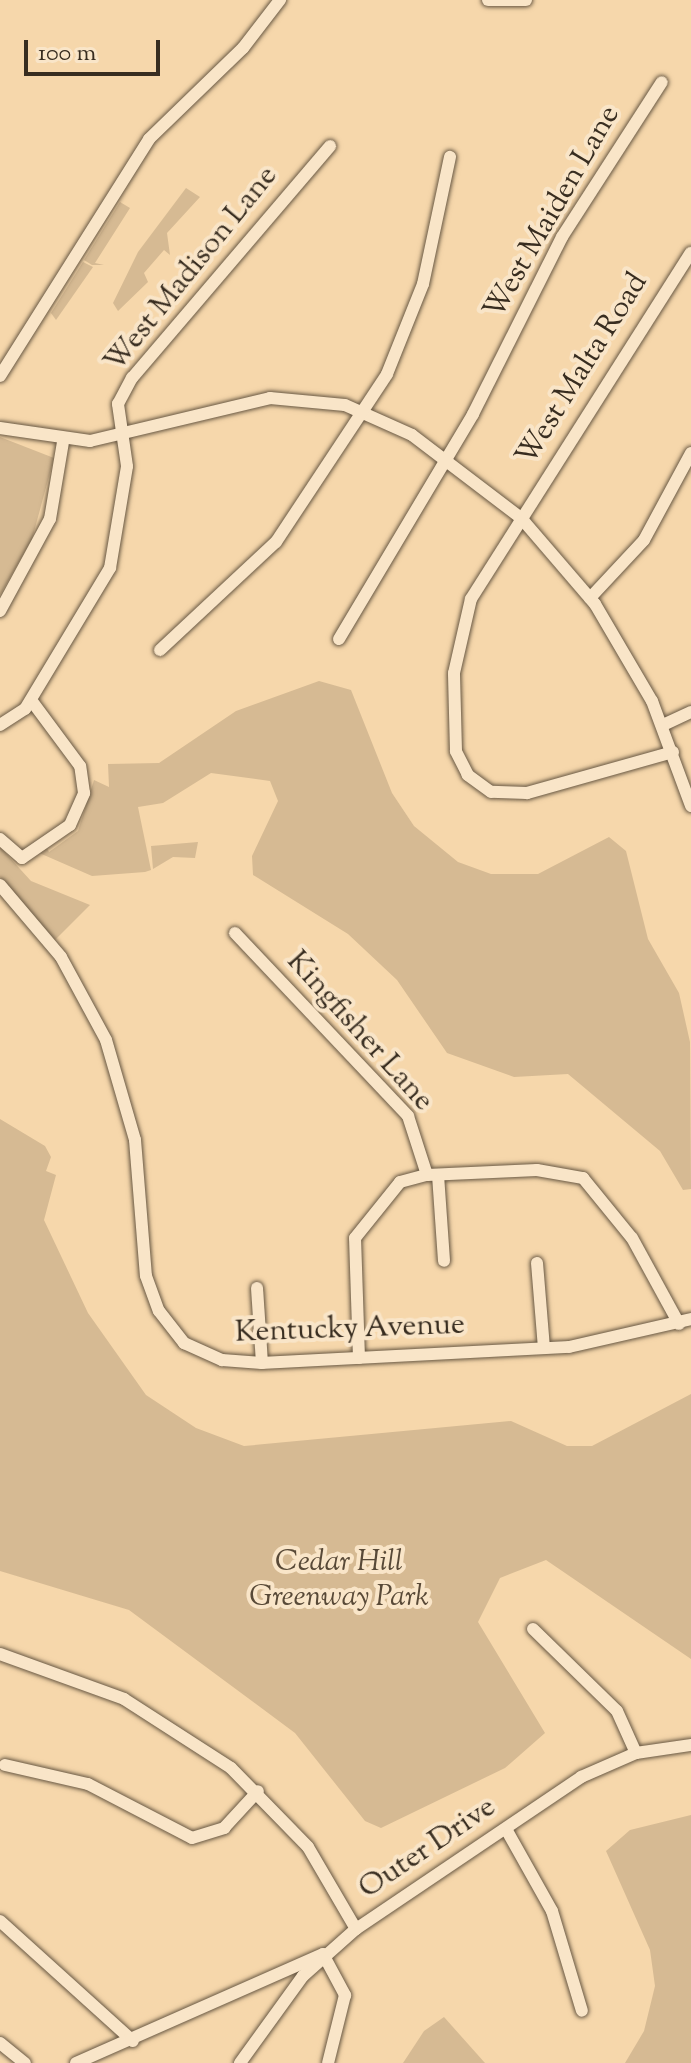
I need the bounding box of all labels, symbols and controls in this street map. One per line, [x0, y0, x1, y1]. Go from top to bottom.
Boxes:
scale bar [28, 24, 164, 74]
text: 100 m [38, 37, 96, 71]
street label: West Maiden Lane [477, 100, 629, 326]
street label: West Madison Lane [98, 160, 286, 380]
street label: West Malta Road [509, 267, 657, 473]
street label: Kingfisher Lane [278, 945, 440, 1119]
street label: Kentucky Avenue [234, 1308, 466, 1352]
park label: Cedar Hill Greenway Park [249, 1545, 429, 1616]
street label: Outer Drive [353, 1790, 503, 1908]

